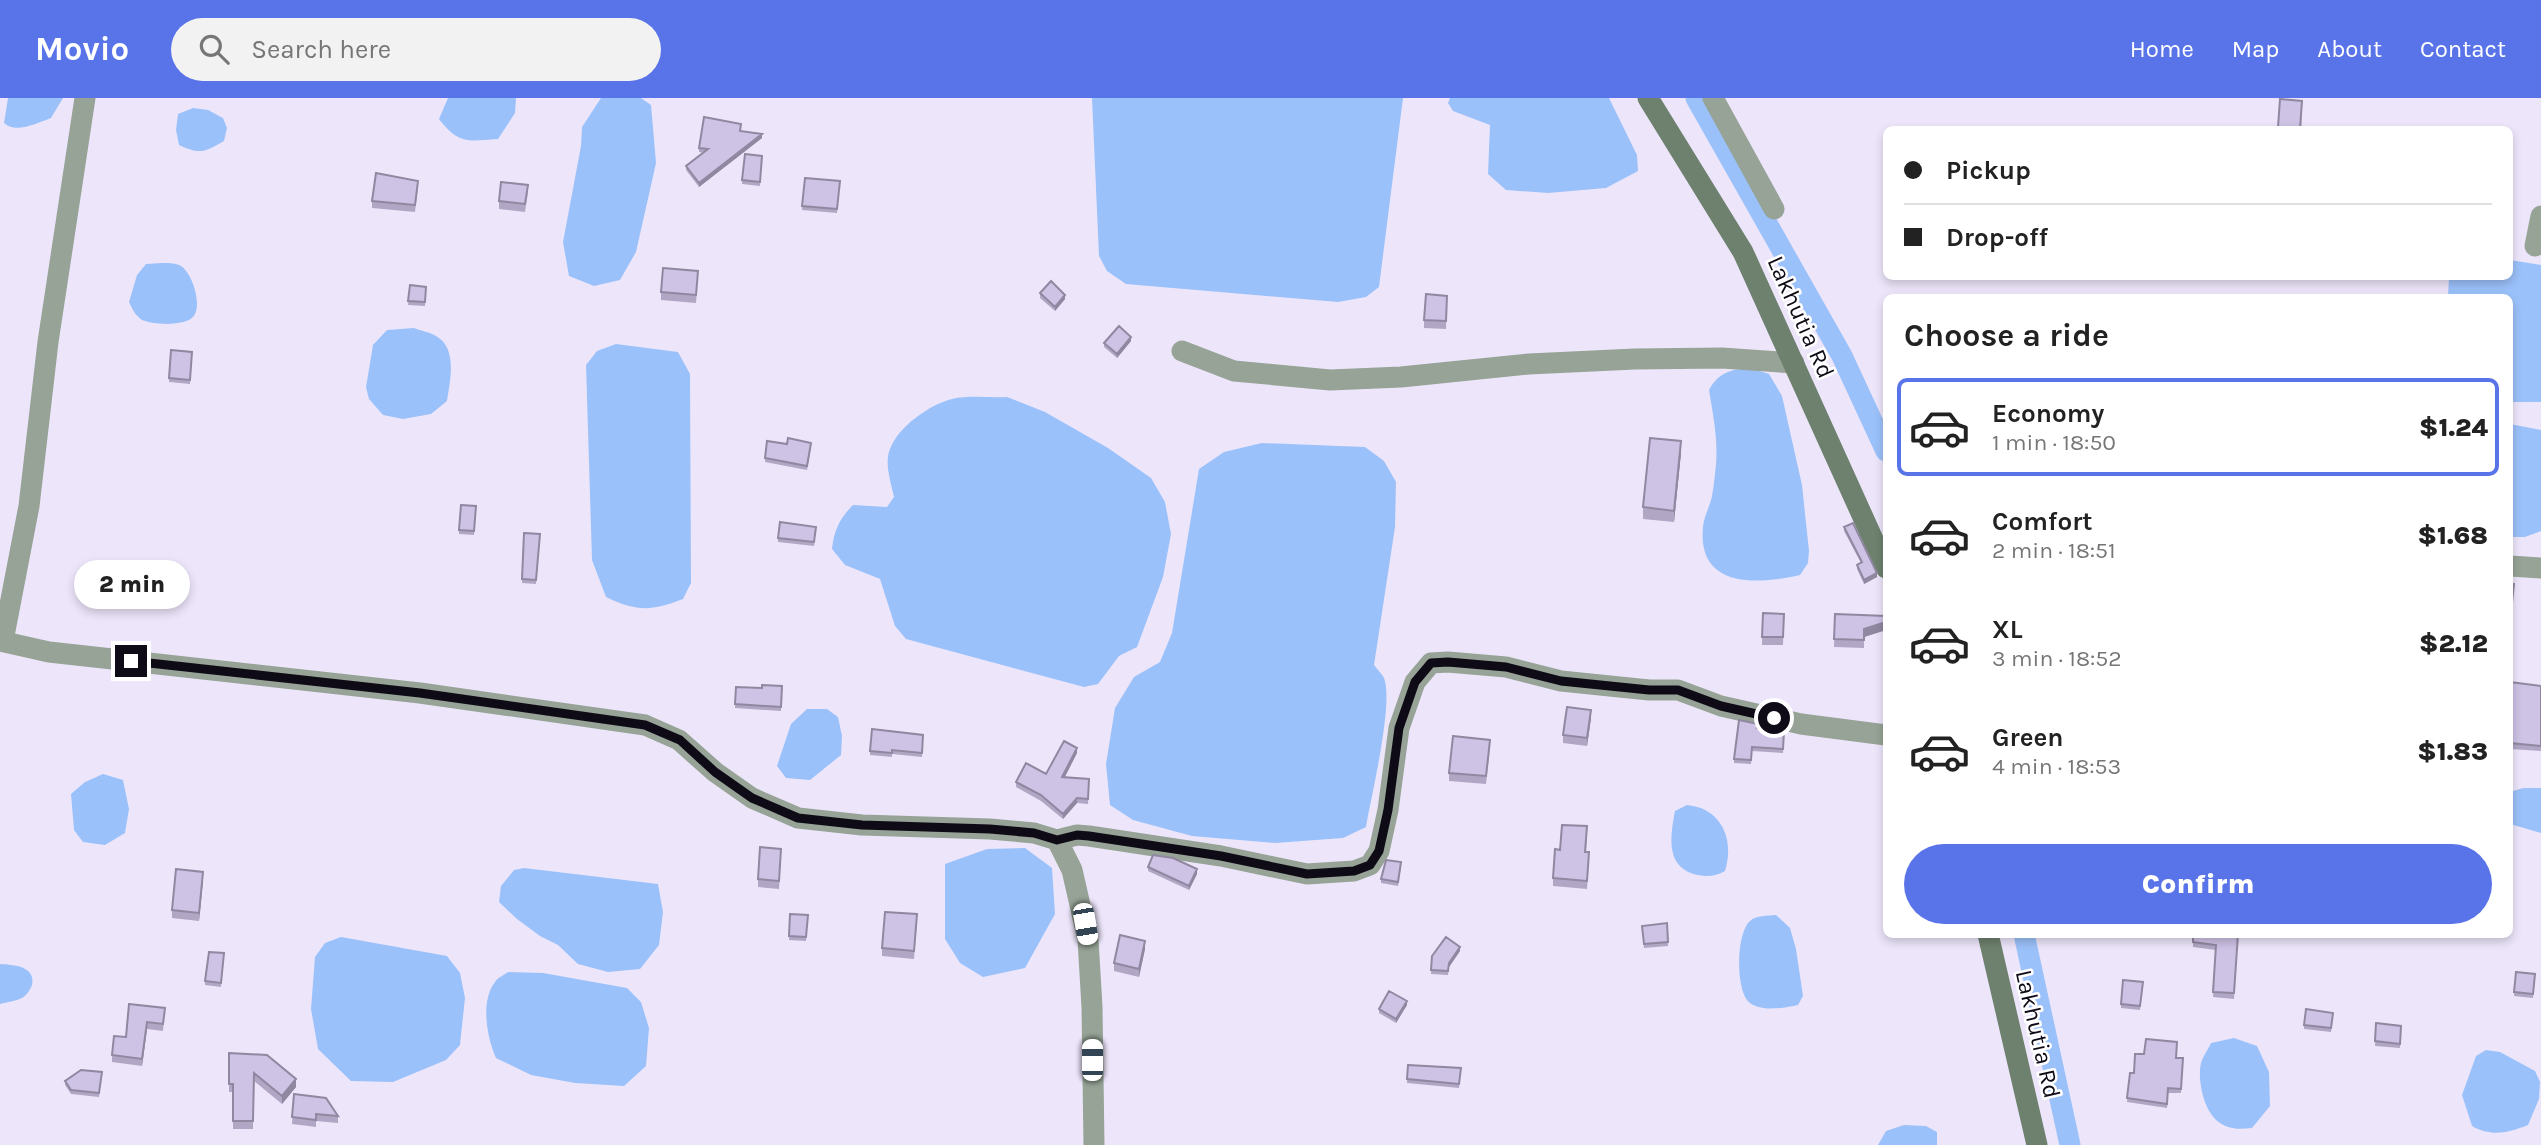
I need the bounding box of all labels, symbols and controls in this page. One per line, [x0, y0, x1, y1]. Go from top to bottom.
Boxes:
search box [171, 18, 661, 81]
text: Movio [35, 30, 129, 68]
icon: search [195, 30, 233, 68]
text: Search here [251, 34, 391, 65]
text: Home [2130, 35, 2194, 63]
text: Map [2232, 35, 2279, 63]
text: About [2317, 35, 2382, 63]
text: Contact [2420, 35, 2506, 63]
text: Pickup [1946, 155, 2031, 186]
text: Drop-off [1946, 222, 2048, 253]
street label: Lakhutia Rd [1762, 251, 1840, 383]
text: Choose a ride [1904, 317, 2109, 354]
icon: car [1908, 396, 1971, 459]
text: Economy [1992, 398, 2104, 429]
text: $1.24 [2419, 412, 2488, 443]
text: 1 min · 18:50 [1992, 429, 2116, 456]
icon: car [1908, 504, 1971, 567]
text: Comfort [1992, 506, 2093, 537]
text: $1.68 [2418, 520, 2488, 551]
text: 2 min · 18:51 [1992, 537, 2116, 564]
callout: 2 min [73, 560, 189, 608]
text: 2 min [99, 571, 165, 598]
icon: car [1908, 612, 1971, 675]
text: XL [1992, 614, 2023, 645]
text: $2.12 [2419, 628, 2488, 659]
route end [115, 645, 147, 677]
text: 3 min · 18:52 [1992, 645, 2122, 672]
route start [1758, 702, 1790, 734]
icon: car [1908, 720, 1971, 783]
text: Green [1992, 722, 2064, 753]
text: $1.83 [2417, 736, 2488, 767]
text: 4 min · 18:53 [1992, 753, 2121, 780]
button: Confirm [1904, 844, 2492, 924]
car [1072, 901, 1099, 947]
street label: Lakhutia Rd [2010, 967, 2066, 1101]
car [1082, 1039, 1103, 1081]

